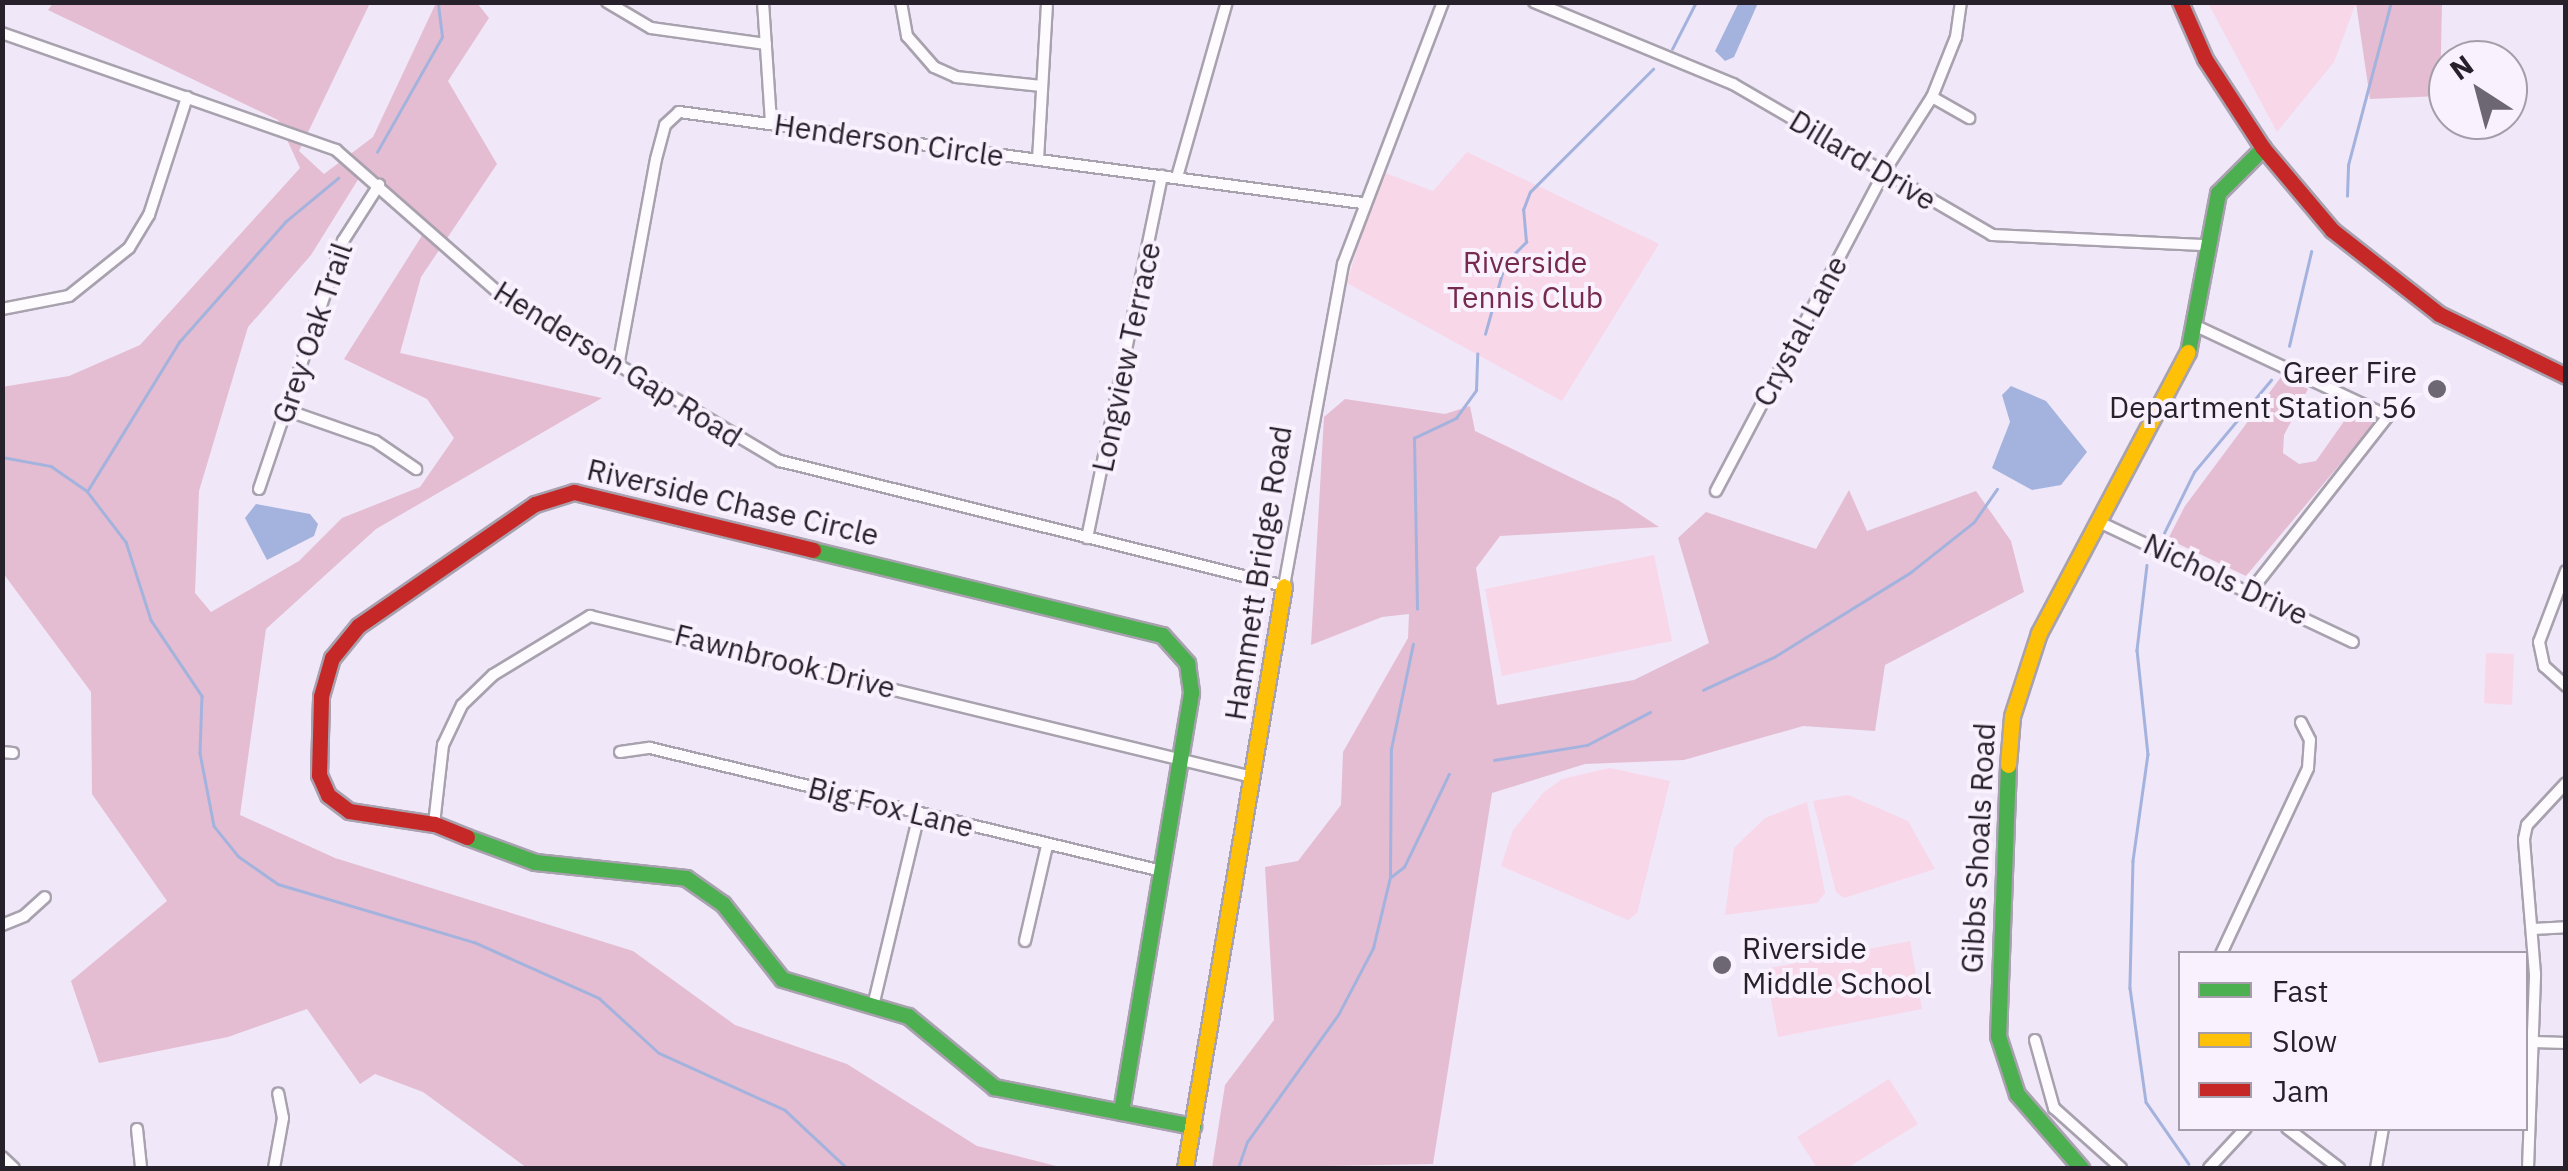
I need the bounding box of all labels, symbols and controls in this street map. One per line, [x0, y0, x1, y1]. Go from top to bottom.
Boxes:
north arrow [2428, 40, 2528, 140]
text: N [2442, 46, 2480, 88]
street label: Dillard Drive [1783, 102, 1943, 218]
street label: Henderson Circle [772, 106, 1006, 174]
street label: Grey Oak Trail [264, 238, 360, 428]
street label: Longview Terrace [1084, 239, 1168, 475]
park label: Riverside Tennis Club [1447, 244, 1603, 314]
street label: Crystal Lane [1745, 249, 1855, 413]
street label: Henderson Gap Road [487, 273, 749, 455]
place label: Greer Fire Department Station 56 [2109, 354, 2417, 424]
marker: Greer Fire Department Station 56 [2426, 378, 2448, 400]
street label: Hammett Bridge Road [1217, 423, 1299, 723]
street label: Riverside Chase Circle [584, 451, 882, 553]
street label: Nichols Drive [2138, 525, 2314, 633]
street label: Fawnbrook Drive [671, 616, 899, 706]
street label: Gibbs Shoals Road [1953, 722, 2003, 974]
street label: Big Fox Lane [805, 769, 977, 845]
place label: Riverside Middle School [1742, 930, 1932, 1000]
legend [2178, 951, 2528, 1131]
marker: Riverside Middle School [1711, 954, 1733, 976]
text: Fast [2272, 971, 2329, 1010]
text: Slow [2272, 1021, 2337, 1060]
text: Jam [2272, 1071, 2330, 1110]

